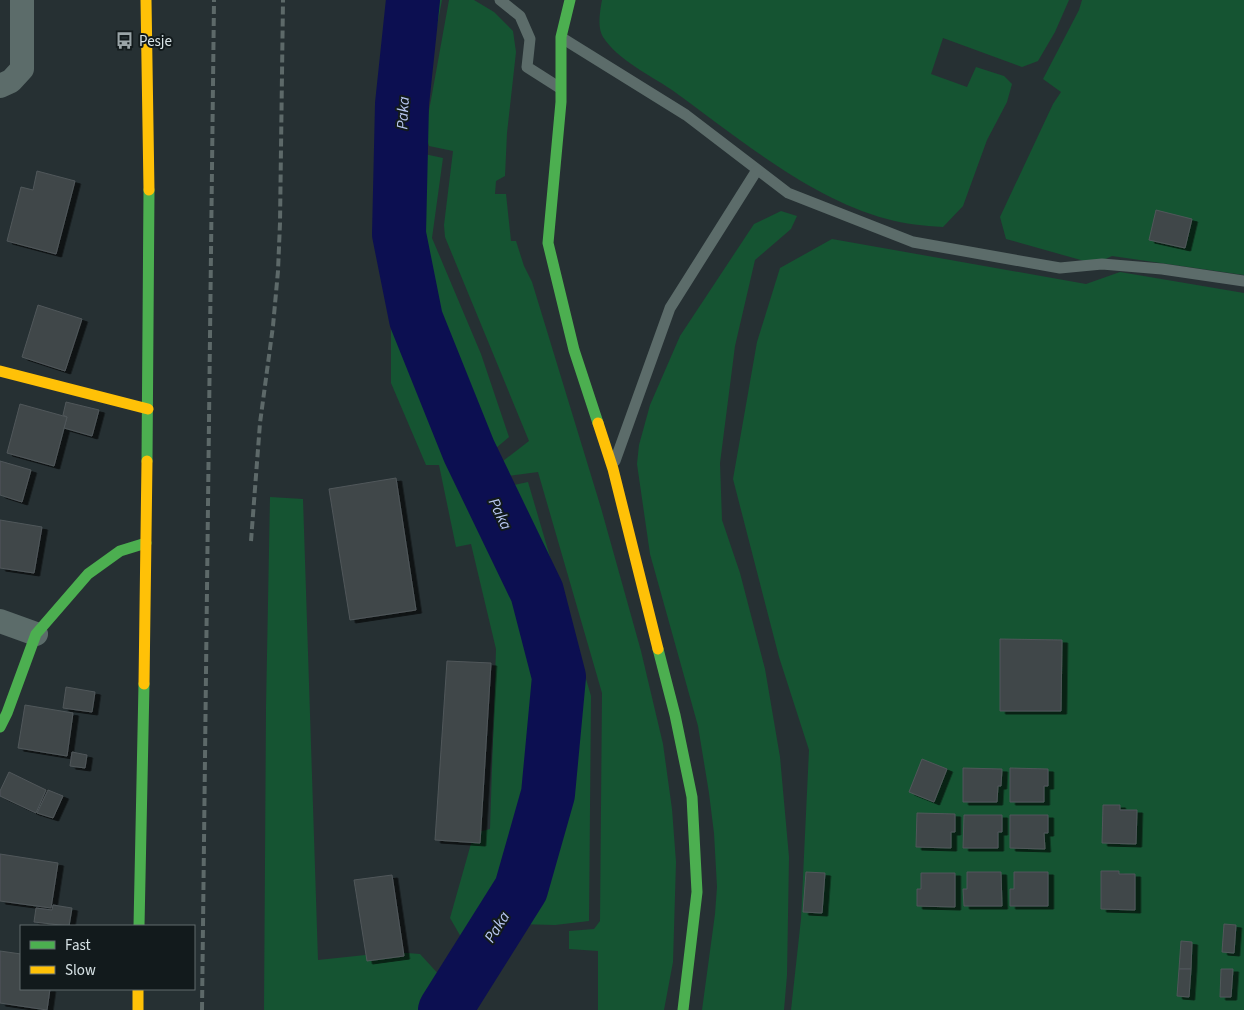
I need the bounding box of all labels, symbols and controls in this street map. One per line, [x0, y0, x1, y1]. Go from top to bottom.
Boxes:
bus stop icon: Pesje [115, 31, 135, 51]
place label: Pesje [139, 31, 172, 52]
water label: Paka [391, 96, 415, 130]
water label: Paka [483, 494, 517, 534]
water label: Paka [479, 907, 515, 947]
legend [20, 925, 195, 990]
text: Fast [65, 935, 91, 956]
text: Slow [65, 960, 96, 981]

